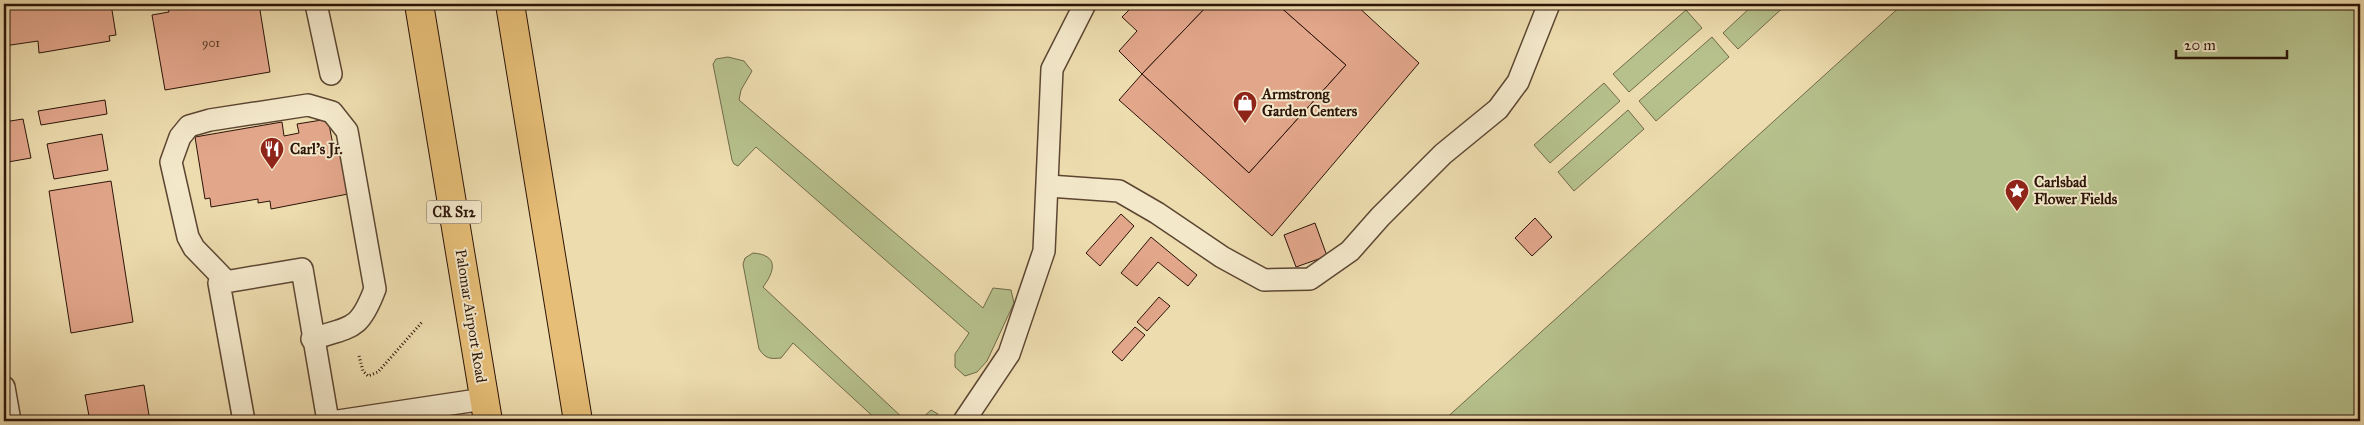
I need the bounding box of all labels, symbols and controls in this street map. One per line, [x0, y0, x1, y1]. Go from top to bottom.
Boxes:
scale bar [2176, 28, 2288, 60]
house number: 901 [202, 36, 220, 50]
text: 20 m [2184, 36, 2216, 54]
place label: Armstrong Garden Centers [1261, 85, 1358, 120]
shop icon: Armstrong Garden Centers [1232, 90, 1258, 124]
restaurant icon: Carl's Jr. [259, 136, 285, 170]
place label: Carl's Jr. [290, 140, 343, 159]
place label: Carlsbad Flower Fields [2034, 173, 2118, 208]
place icon: Carlsbad Flower Fields [2004, 178, 2030, 212]
road number: CR S12 [426, 200, 482, 223]
street label: Palomar Airport Road [452, 248, 491, 385]

